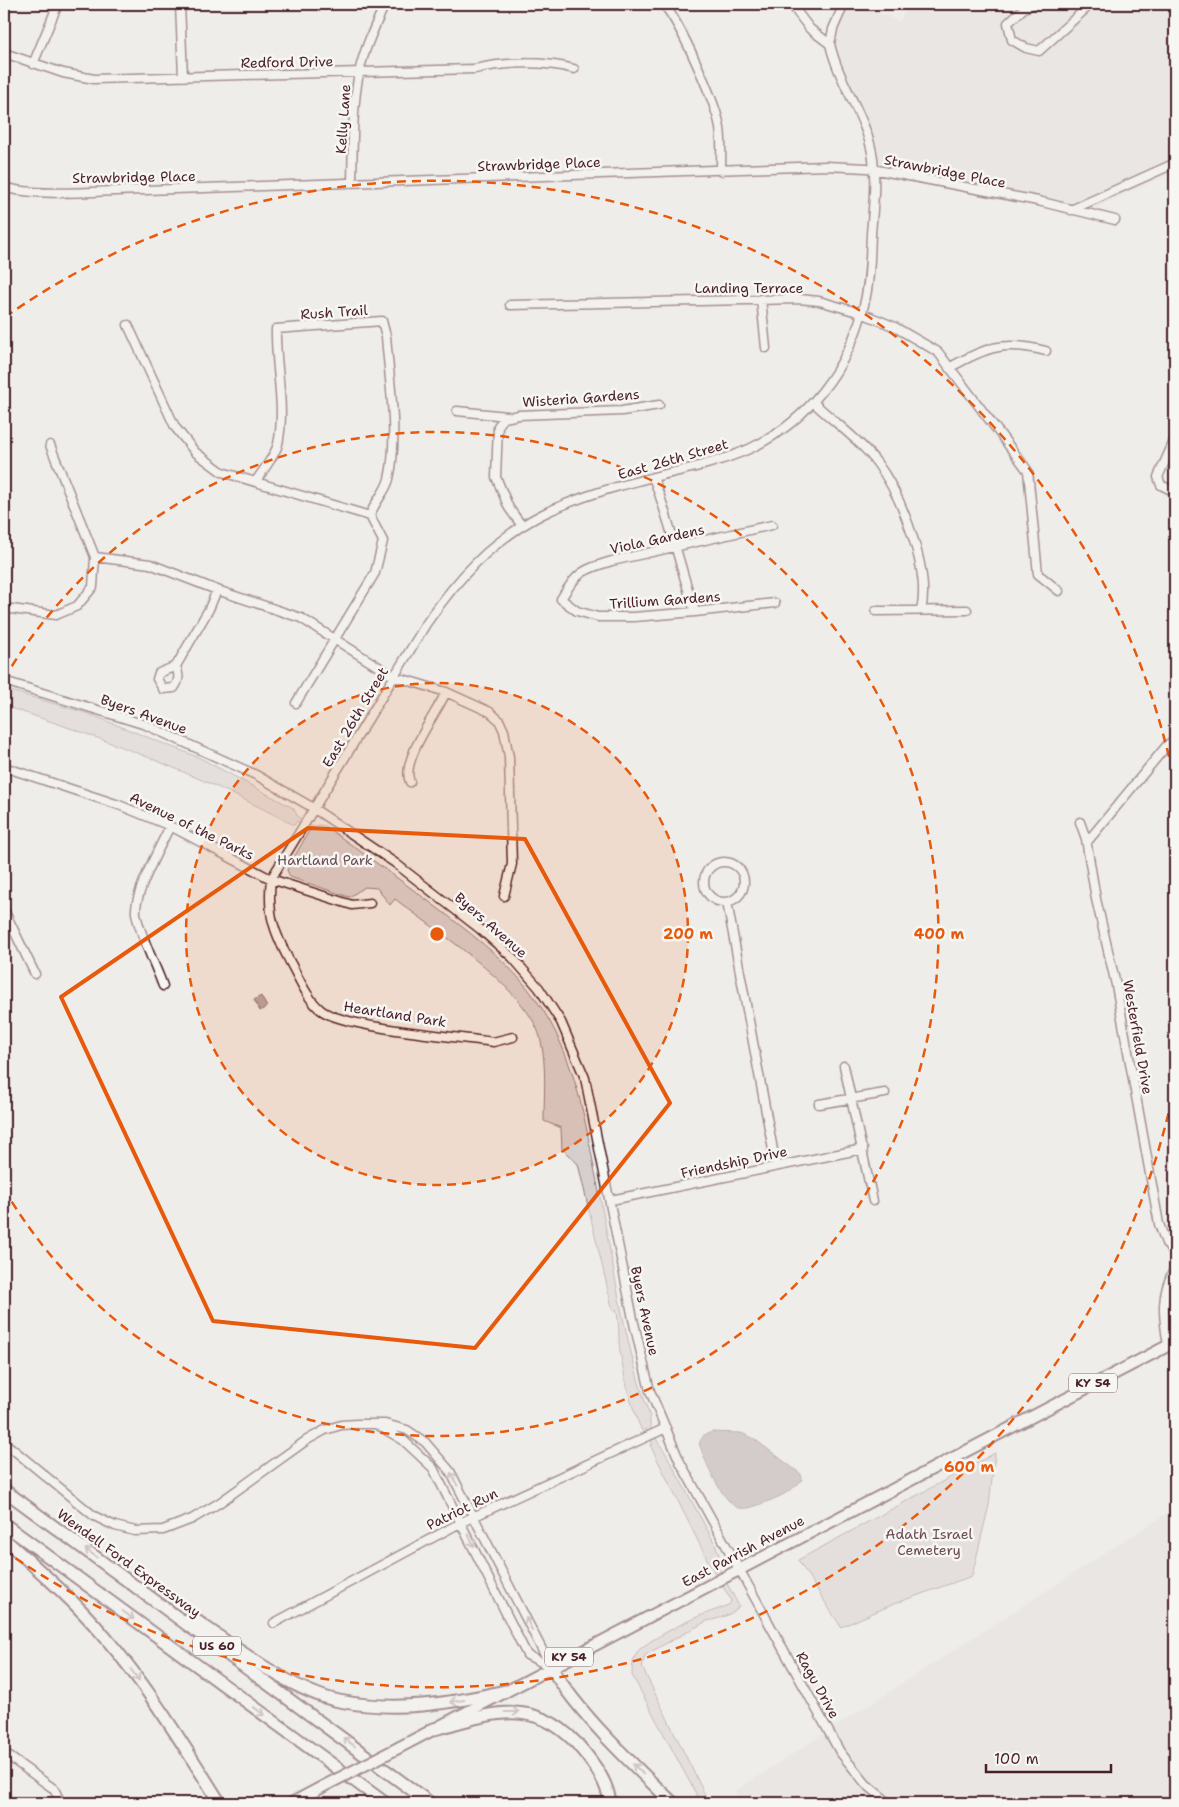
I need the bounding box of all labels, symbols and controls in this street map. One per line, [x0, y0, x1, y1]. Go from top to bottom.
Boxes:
street label: Redford Drive [240, 52, 334, 72]
street label: Kelly Lane [332, 83, 354, 154]
street label: Strawbridge Place [883, 150, 1007, 192]
street label: Strawbridge Place [477, 153, 601, 175]
street label: Strawbridge Place [72, 167, 196, 187]
street label: Landing Terrace [695, 279, 804, 297]
street label: Rush Trail [300, 301, 369, 323]
street label: Wisteria Gardens [522, 385, 640, 411]
street label: East 26th Street [616, 435, 730, 483]
street label: Viola Gardens [608, 520, 706, 558]
street label: Trillium Gardens [609, 587, 721, 613]
street label: East 26th Street [318, 664, 392, 770]
street label: Byers Avenue [98, 690, 190, 738]
street label: Avenue of the Parks [127, 788, 257, 864]
park label: Hartland Park [277, 851, 373, 869]
street label: Byers Avenue [451, 888, 531, 962]
text: 200 m [663, 924, 713, 944]
text: 400 m [914, 924, 964, 944]
centre of rings [428, 925, 446, 943]
street label: Westerfield Drive [1119, 978, 1157, 1096]
street label: Heartland Park [342, 997, 448, 1031]
street label: Friendship Drive [679, 1142, 789, 1182]
street label: Byers Avenue [627, 1265, 663, 1357]
road number: KY 54 [1069, 1374, 1117, 1392]
text: 600 m [944, 1457, 994, 1477]
one-way arrow [449, 1472, 459, 1487]
street label: Patriot Run [423, 1484, 501, 1534]
street label: Wendell Ford Expressway [54, 1505, 204, 1621]
street label: East Parrish Avenue [679, 1511, 807, 1591]
park label: Adath Israel Cemetery [885, 1525, 974, 1559]
one-way arrow [467, 1532, 476, 1547]
one-way arrow [85, 1548, 98, 1559]
one-way arrow [121, 1610, 135, 1620]
one-way arrow [524, 1616, 534, 1631]
road number: US 60 [193, 1636, 241, 1655]
road number: KY 54 [545, 1648, 593, 1666]
street label: Ragu Drive [792, 1648, 844, 1722]
one-way arrow [130, 1667, 140, 1681]
one-way arrow [449, 1696, 465, 1706]
one-way arrow [252, 1706, 266, 1716]
one-way arrow [504, 1707, 520, 1717]
one-way arrow [342, 1737, 356, 1747]
scale bar [986, 1742, 1112, 1774]
text: 100 m [994, 1749, 1039, 1769]
one-way arrow [632, 1763, 644, 1775]

